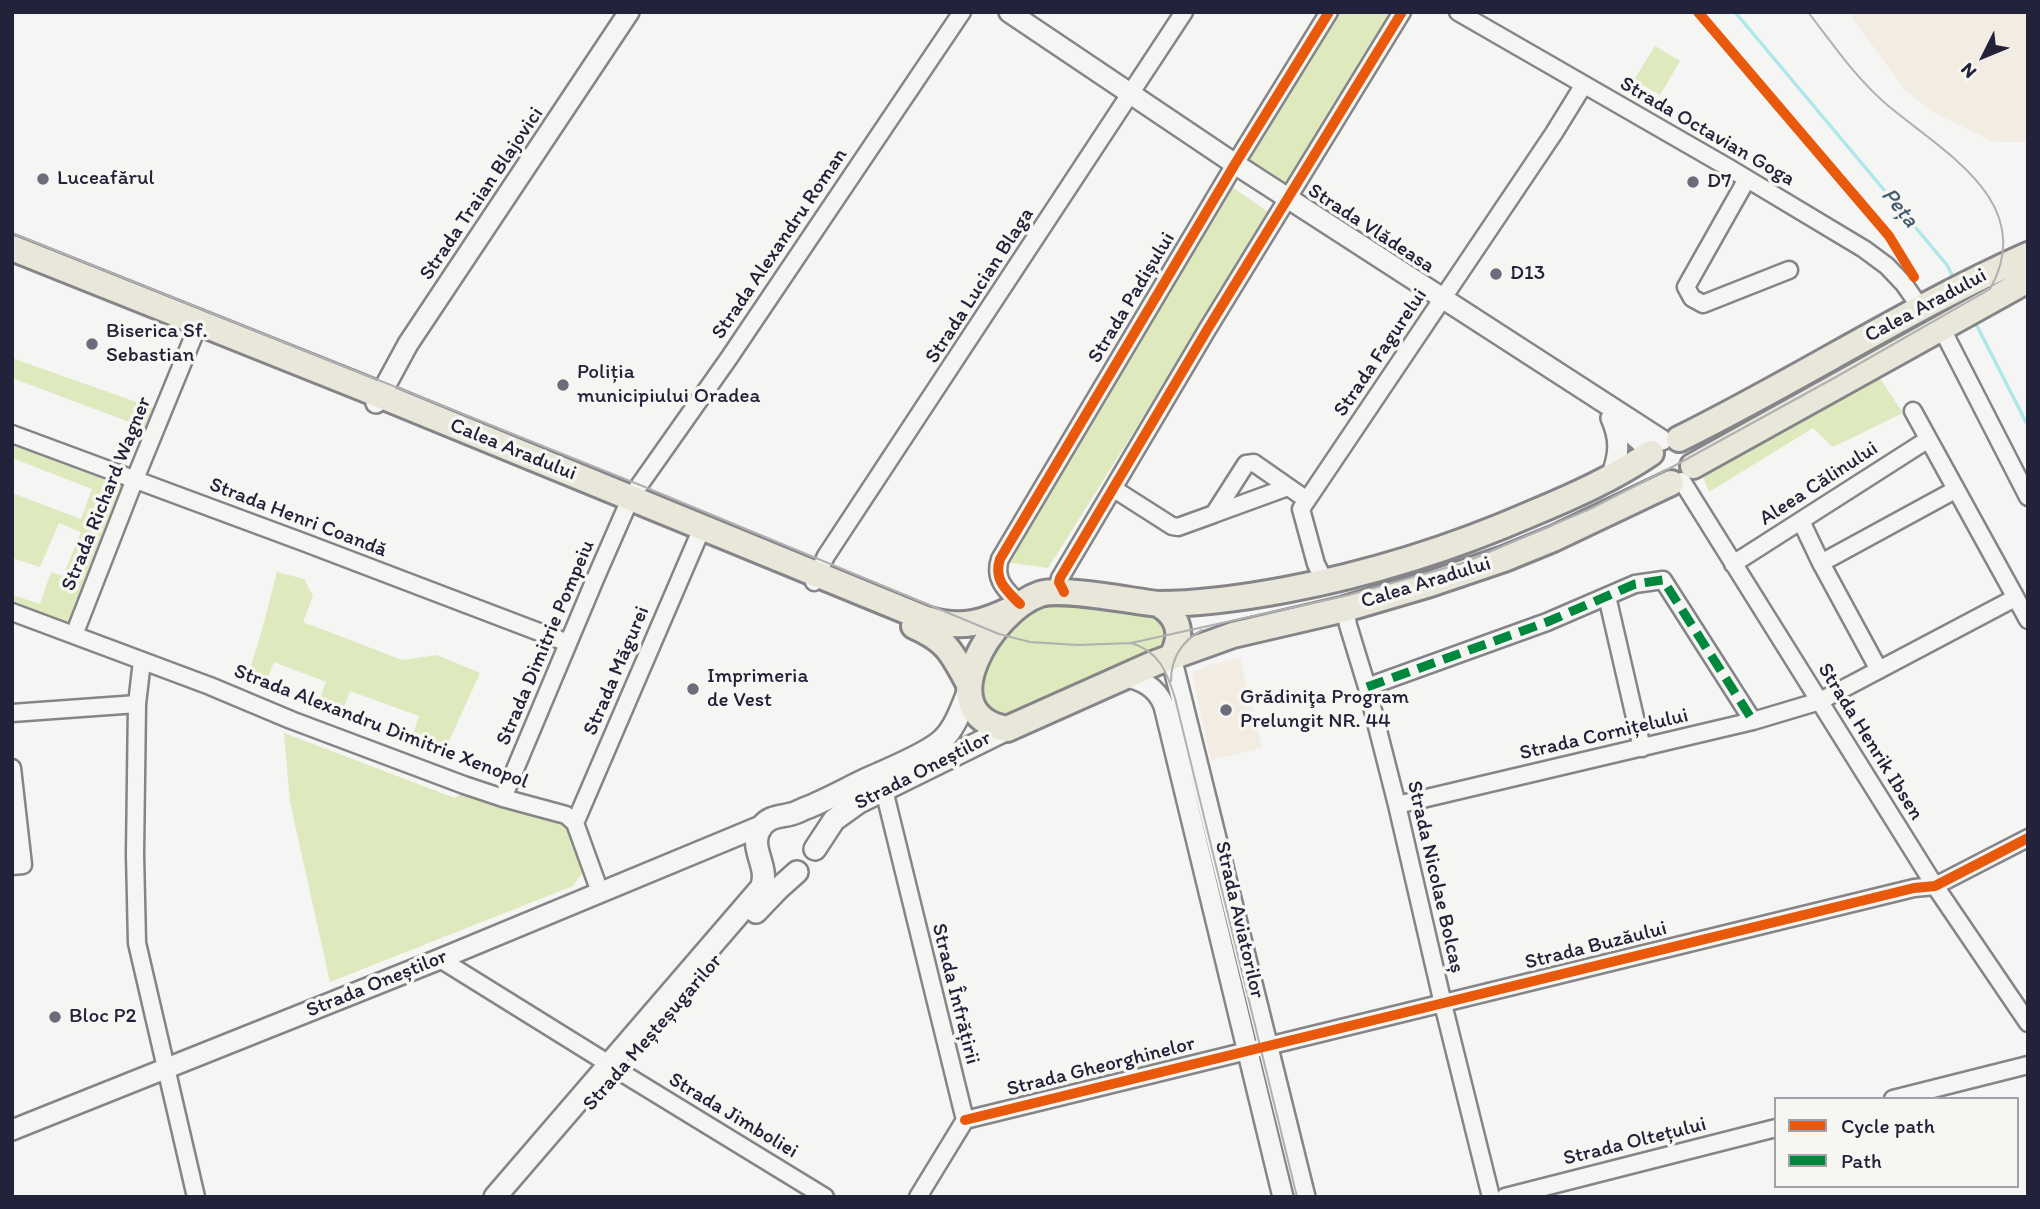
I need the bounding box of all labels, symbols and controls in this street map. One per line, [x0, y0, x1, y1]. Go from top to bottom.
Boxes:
north arrow [1949, 21, 2019, 91]
text: N [1955, 58, 1981, 83]
street label: Strada Octavian Goga [1615, 72, 1799, 192]
street label: Strada Traian Blajovici [415, 103, 549, 285]
street label: Strada Alexandru Roman [707, 144, 853, 344]
place label: Luceafărul [57, 166, 155, 192]
place label: D7 [1707, 169, 1731, 195]
marker: Luceafărul [35, 171, 51, 187]
marker: D7 [1685, 174, 1701, 190]
street label: Strada Vlădeasa [1303, 179, 1439, 279]
water label: Peța [1874, 183, 1924, 233]
street label: Strada Lucian Blaga [920, 203, 1040, 369]
street label: Strada Padișului [1083, 228, 1181, 368]
place label: D13 [1510, 261, 1545, 287]
street label: Calea Aradului [1861, 263, 1991, 349]
marker: D13 [1488, 266, 1504, 282]
street label: Strada Fagurelui [1329, 284, 1433, 422]
place label: Biserica Sf. Sebastian [106, 319, 208, 369]
marker: Biserica Sf. Sebastian [84, 336, 100, 352]
place label: Poliția municipiului Oradea [577, 360, 760, 410]
marker: Poliția municipiului Oradea [555, 377, 571, 393]
street label: Strada Richard Wagner [57, 393, 157, 595]
street label: Calea Aradului [446, 413, 580, 487]
street label: Aleea Călinului [1755, 436, 1883, 532]
street label: Strada Henri Coandă [206, 473, 390, 563]
street label: Strada Dimitrie Pompeiu [491, 537, 601, 749]
street label: Calea Aradului [1358, 551, 1494, 615]
street label: Strada Măgurei [578, 603, 656, 739]
street label: Strada Alexandru Dimitrie Xenopol [230, 659, 532, 795]
street label: Strada Henrik Ibsen [1812, 659, 1928, 825]
place label: Imprimeria de Vest [707, 664, 808, 714]
marker: Imprimeria de Vest [685, 681, 701, 697]
place label: Grădiniţa Program Prelungit NR. 44 [1240, 685, 1409, 735]
marker: Grădiniţa Program Prelungit NR. 44 [1218, 702, 1234, 718]
street label: Strada Cornițelului [1517, 703, 1691, 767]
street label: Strada Oneștilor [851, 726, 995, 816]
street label: Strada Nicolae Bolcaș [1401, 779, 1469, 975]
street label: Strada Aviatorilor [1209, 839, 1269, 1001]
street label: Strada Buzăului [1522, 916, 1670, 976]
street label: Strada Înfrățirii [925, 921, 985, 1067]
street label: Strada Oneștilor [303, 944, 451, 1024]
street label: Strada Meșteșugarilor [578, 949, 728, 1117]
place label: Bloc P2 [69, 1004, 137, 1030]
marker: Bloc P2 [47, 1009, 63, 1025]
street label: Strada Gheorghinelor [1004, 1031, 1198, 1103]
street label: Strada Jimboliei [664, 1067, 802, 1165]
legend [1774, 1097, 2019, 1188]
street label: Strada Oltețului [1561, 1112, 1709, 1172]
text: Cycle path [1841, 1113, 1935, 1138]
text: Path [1841, 1148, 1882, 1173]

